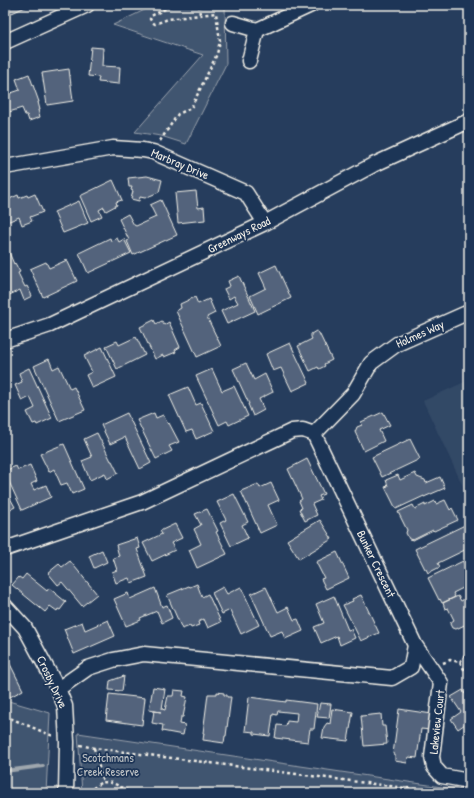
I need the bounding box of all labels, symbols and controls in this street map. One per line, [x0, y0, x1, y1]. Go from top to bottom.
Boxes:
street label: Marbray Drive [149, 144, 212, 183]
street label: Greenways Road [205, 212, 273, 257]
street label: Holmes Way [393, 315, 447, 352]
street label: Bunker Crescent [353, 527, 400, 601]
street label: Crosby Drive [33, 653, 72, 711]
street label: Lakeview Court [425, 688, 448, 755]
park label: Scotchmans Creek Reserve [77, 749, 139, 780]

